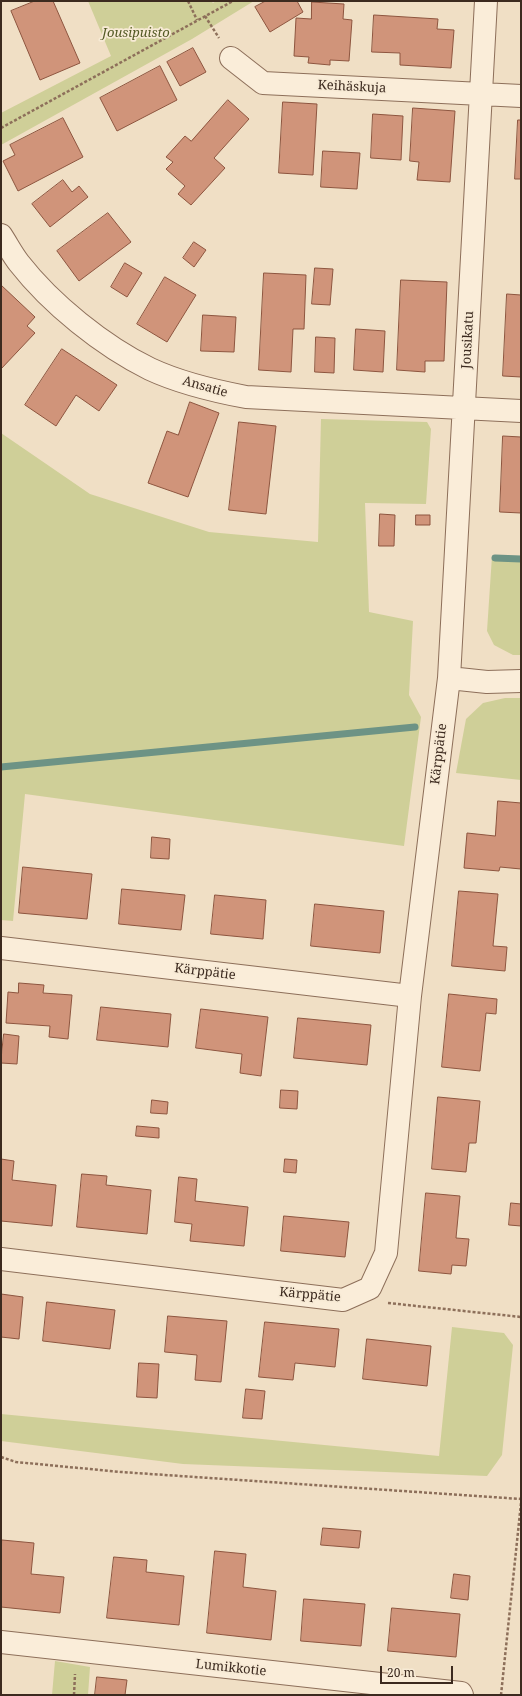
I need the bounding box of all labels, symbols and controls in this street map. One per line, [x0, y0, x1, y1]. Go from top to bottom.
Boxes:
park label: Jousipuisto [102, 25, 170, 41]
street label: Keihäskuja [317, 77, 387, 97]
street label: Jousikatu [459, 311, 477, 369]
street label: Ansatie [181, 373, 229, 401]
street label: Kärppätie [428, 723, 450, 785]
street label: Kärppätie [174, 961, 236, 983]
street label: Kärppätie [279, 1285, 341, 1305]
street label: Lumikkotie [195, 1657, 267, 1679]
scale bar [382, 1658, 455, 1684]
text: 20 m [387, 1664, 415, 1681]

